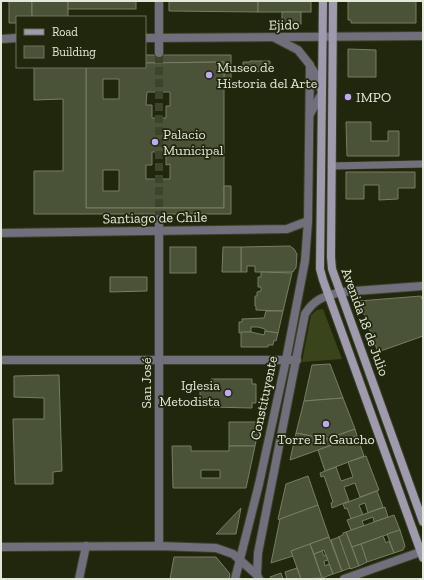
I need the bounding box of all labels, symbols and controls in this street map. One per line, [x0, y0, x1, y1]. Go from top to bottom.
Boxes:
legend [16, 16, 146, 68]
street label: Ejido [269, 16, 299, 34]
text: Road [52, 25, 78, 39]
text: Building [52, 45, 96, 59]
place label: Museo de Historia del Arte [217, 59, 318, 92]
marker: Museo de Historia del Arte [204, 70, 214, 80]
place label: IMPO [356, 89, 391, 106]
marker: IMPO [343, 92, 353, 102]
place label: Palacio Municipal [163, 126, 224, 159]
marker: Palacio Municipal [150, 137, 160, 147]
street label: Santiago de Chile [103, 209, 208, 227]
street label: Avenida 18 de Julio [338, 266, 392, 378]
street label: Constituyente [247, 354, 281, 442]
street label: San José [138, 357, 155, 409]
place label: Iglesia Metodista [159, 377, 220, 410]
marker: Iglesia Metodista [223, 388, 233, 398]
marker: Torre El Gaucho [321, 419, 331, 429]
place label: Torre El Gaucho [277, 431, 375, 448]

